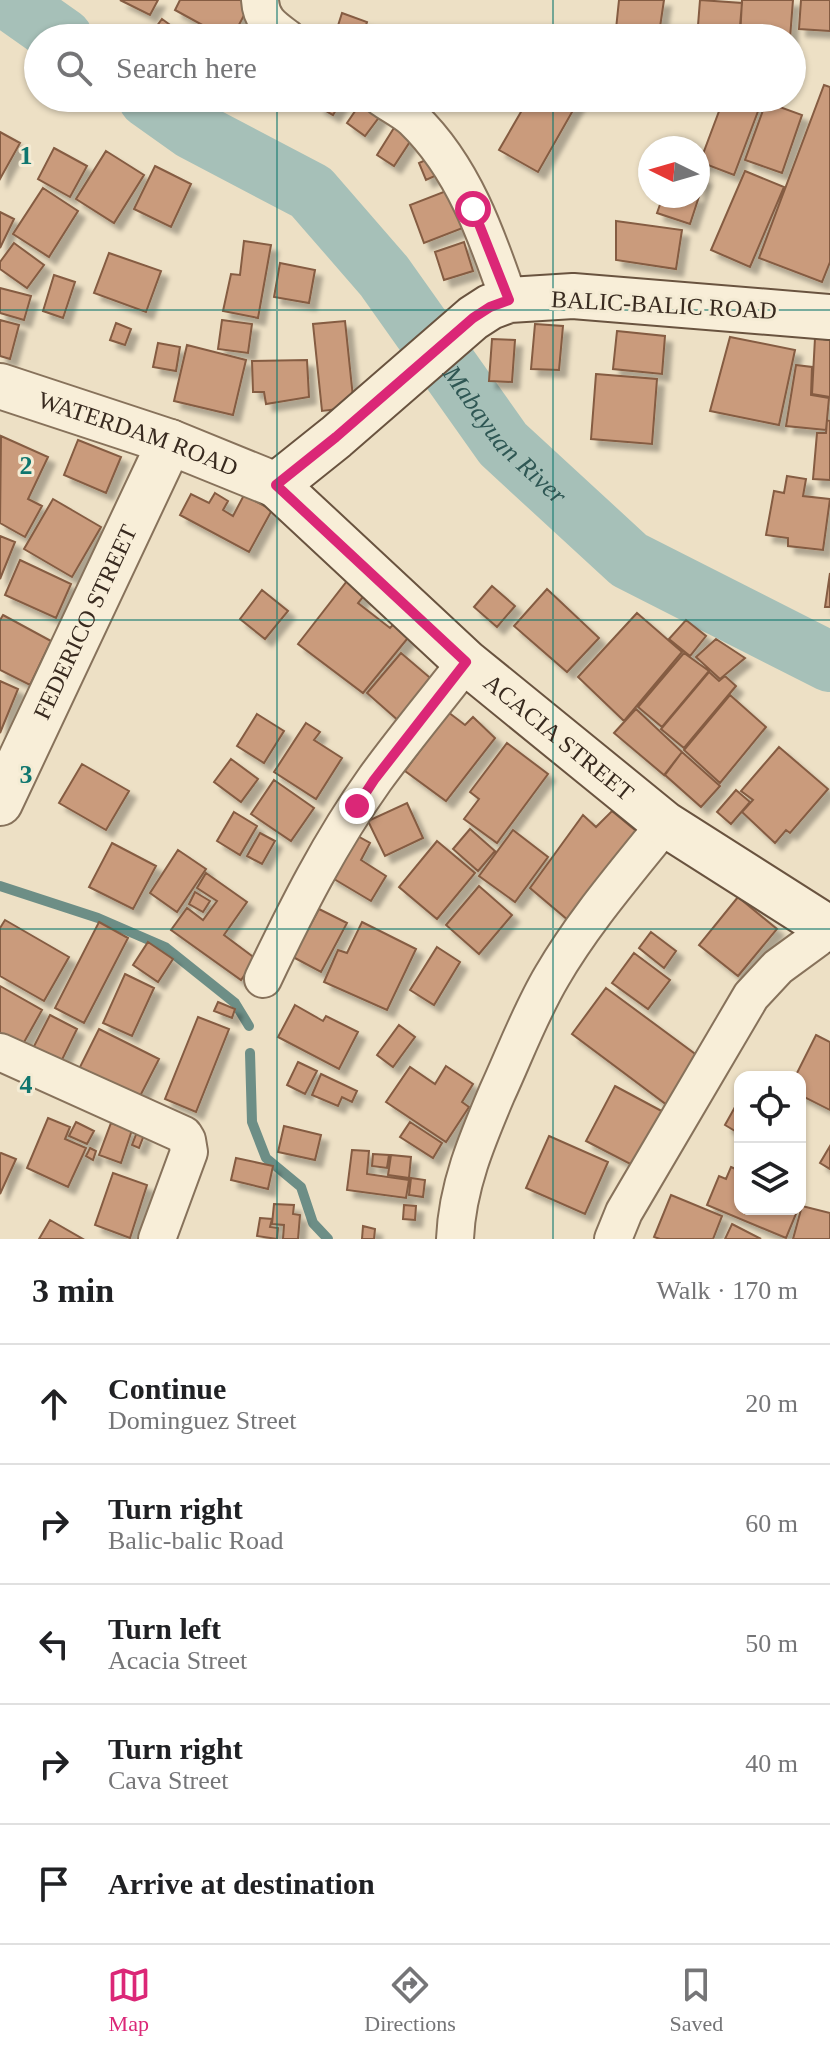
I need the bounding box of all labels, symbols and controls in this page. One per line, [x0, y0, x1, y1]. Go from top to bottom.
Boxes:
search box [24, 24, 806, 112]
icon: search [52, 46, 96, 90]
text: Search here [116, 51, 257, 84]
north arrow [638, 136, 710, 208]
text: 1 [20, 141, 33, 170]
route start [455, 191, 491, 227]
street label: BALIC-BALIC ROAD [550, 286, 778, 324]
water label: Mabayuan River [437, 359, 573, 511]
street label: WATERDAM ROAD [35, 386, 242, 481]
text: 2 [20, 451, 33, 480]
street label: FEDERICO STREET [28, 521, 142, 723]
street label: ACACIA STREET [479, 669, 639, 806]
text: 3 [20, 760, 33, 789]
route end [339, 788, 375, 824]
text: 4 [20, 1070, 33, 1099]
map controls [734, 1071, 806, 1215]
button: locate [734, 1071, 806, 1143]
button: layers [734, 1143, 806, 1215]
text: 3 min [32, 1272, 114, 1309]
text: Walk · 170 m [656, 1276, 798, 1305]
text: Continue [108, 1372, 226, 1405]
icon: ahead [32, 1382, 76, 1426]
text: 20 m [745, 1389, 798, 1418]
text: Dominguez Street [108, 1406, 296, 1435]
text: Turn right [108, 1492, 243, 1525]
icon: right [32, 1502, 76, 1546]
text: 60 m [745, 1509, 798, 1538]
text: Balic-balic Road [108, 1526, 283, 1555]
text: Turn left [108, 1612, 221, 1645]
icon: left [32, 1622, 76, 1666]
text: 50 m [745, 1629, 798, 1658]
text: Acacia Street [108, 1646, 247, 1675]
text: Turn right [108, 1732, 243, 1765]
icon: right [32, 1742, 76, 1786]
text: 40 m [745, 1749, 798, 1778]
text: Cava Street [108, 1766, 229, 1795]
icon: arrive [32, 1862, 76, 1906]
text: Arrive at destination [108, 1867, 375, 1900]
tab: Map [107, 1963, 151, 2037]
tab: Directions [364, 1963, 456, 2037]
tab: Saved [669, 1963, 723, 2037]

